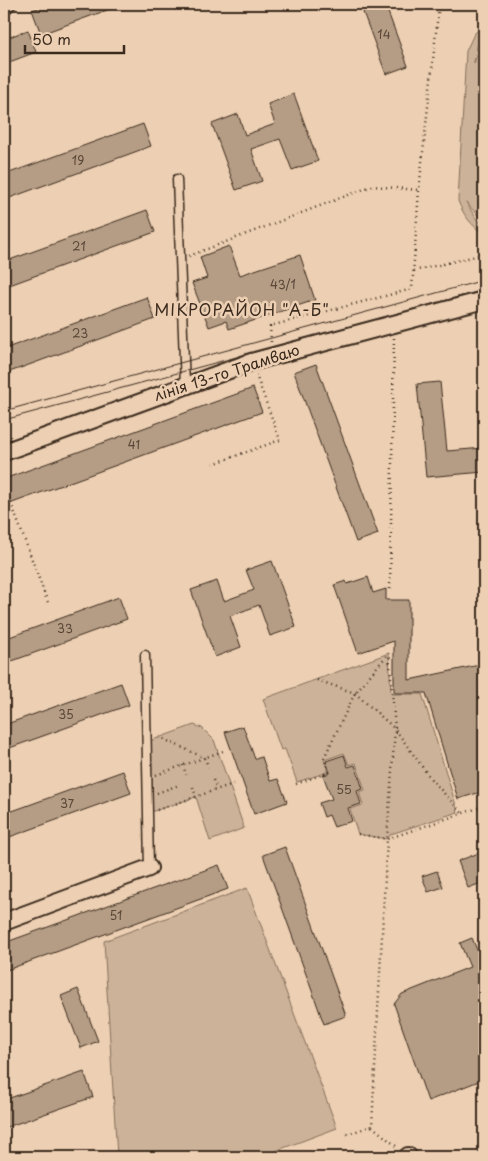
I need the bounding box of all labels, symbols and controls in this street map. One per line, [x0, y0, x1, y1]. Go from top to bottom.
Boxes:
scale bar [25, 22, 124, 54]
house number: 14 [377, 25, 391, 43]
text: 50 m [32, 27, 71, 50]
house number: 19 [72, 151, 84, 169]
house number: 21 [72, 237, 86, 255]
house number: 43/1 [270, 275, 296, 293]
district label: МІКРОРАЙОН "А-Б" [154, 297, 330, 321]
house number: 23 [72, 324, 88, 342]
street label: лінія 13-го Трамваю [150, 337, 302, 406]
house number: 41 [128, 435, 140, 453]
house number: 33 [57, 619, 73, 637]
house number: 35 [58, 705, 74, 723]
house number: 55 [336, 780, 352, 798]
house number: 37 [60, 794, 75, 812]
house number: 51 [110, 906, 122, 924]

